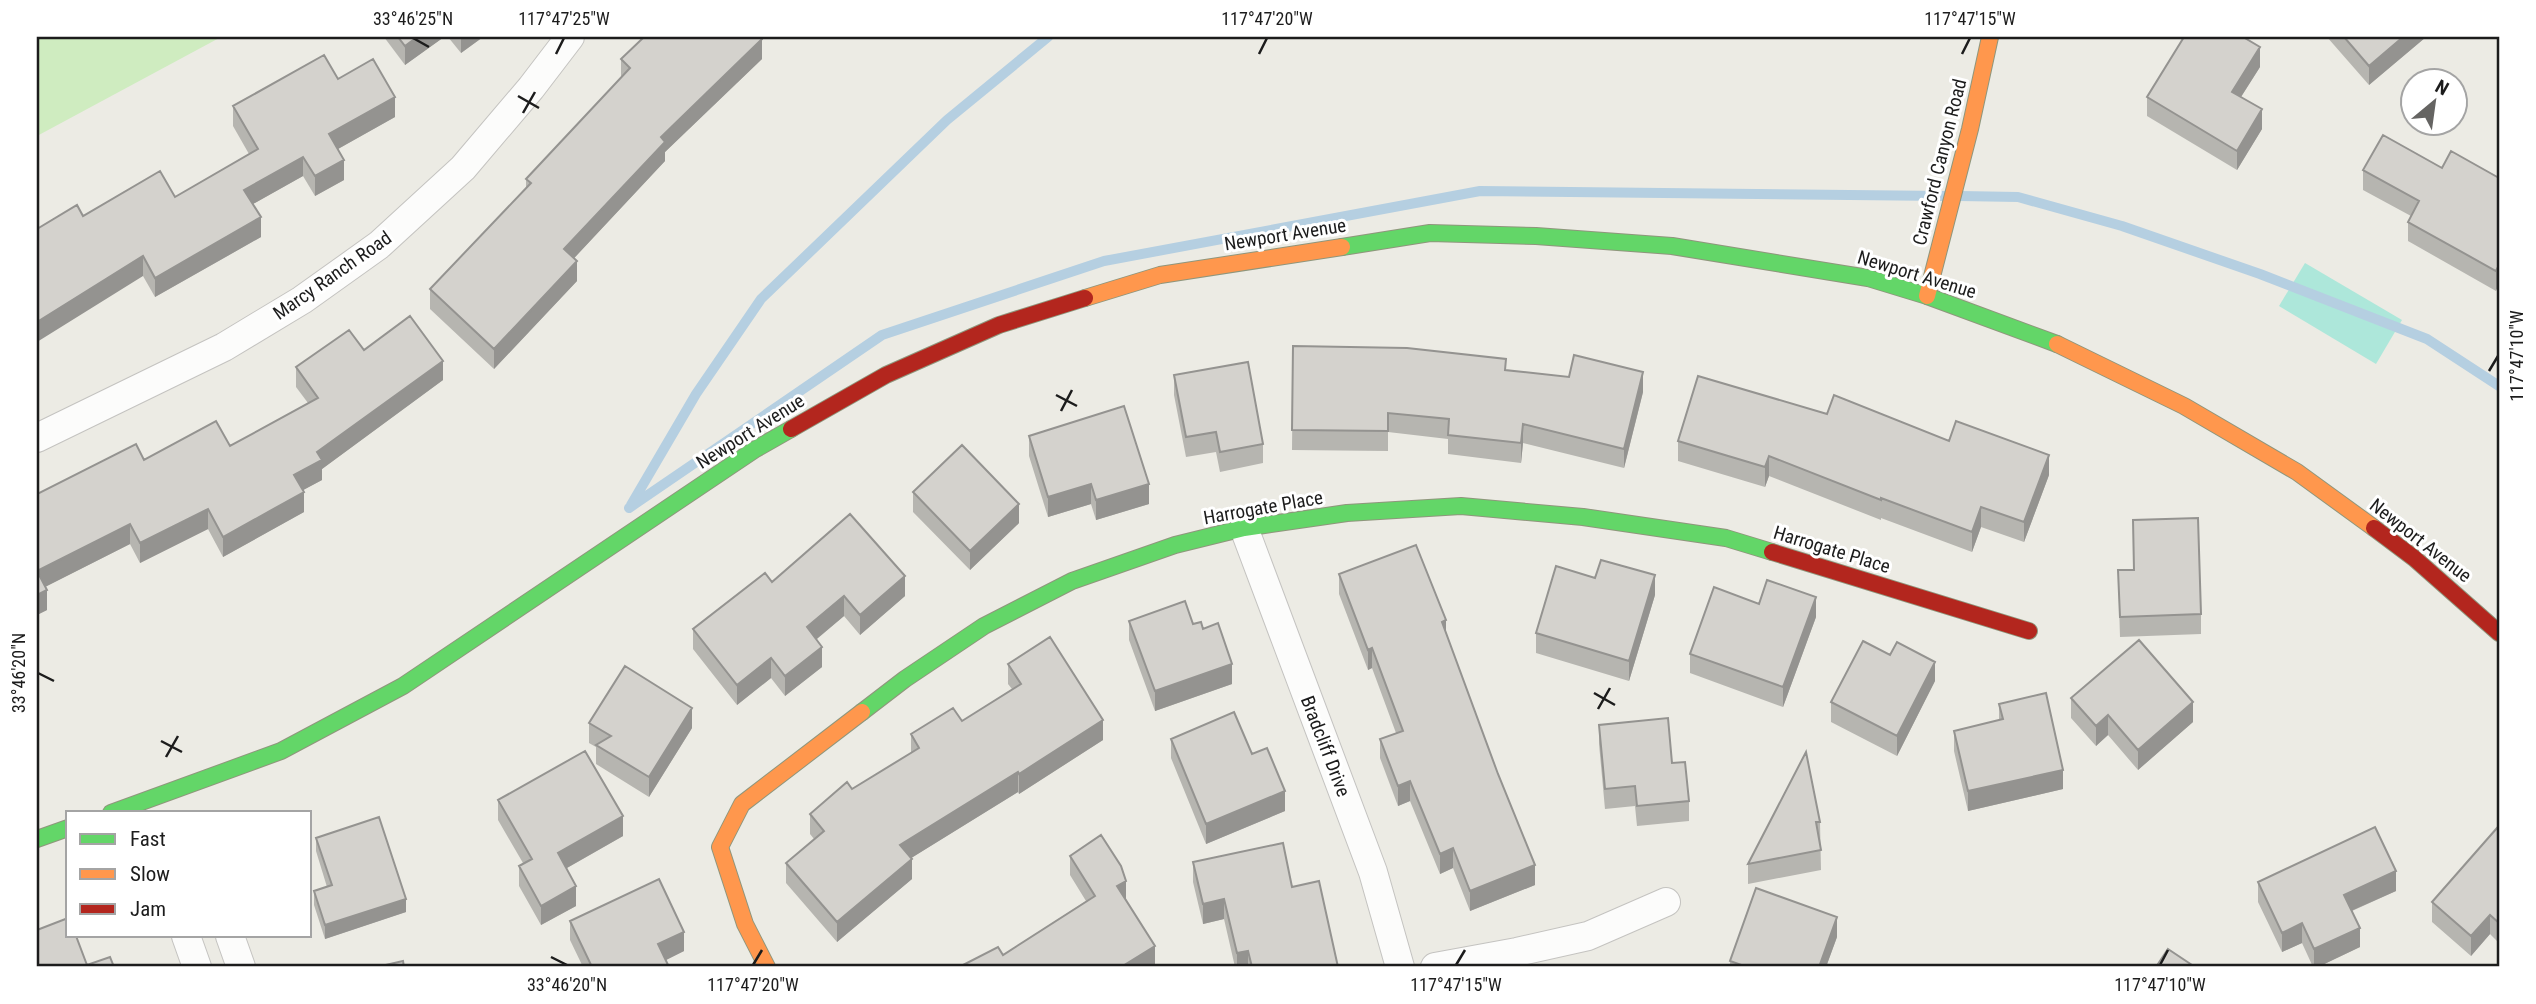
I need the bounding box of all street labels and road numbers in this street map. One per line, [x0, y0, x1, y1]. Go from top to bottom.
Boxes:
street label: Crawford Canyon Road [1908, 77, 1971, 248]
street label: Newport Avenue [1223, 214, 1348, 255]
street label: Marcy Ranch Road [269, 226, 396, 325]
street label: Newport Avenue [1855, 246, 1979, 303]
street label: Newport Avenue [692, 389, 809, 474]
street label: Harrogate Place [1202, 486, 1325, 529]
street label: Newport Avenue [2365, 494, 2476, 587]
street label: Harrogate Place [1771, 521, 1893, 578]
street label: Bradcliff Drive [1296, 693, 1355, 800]

